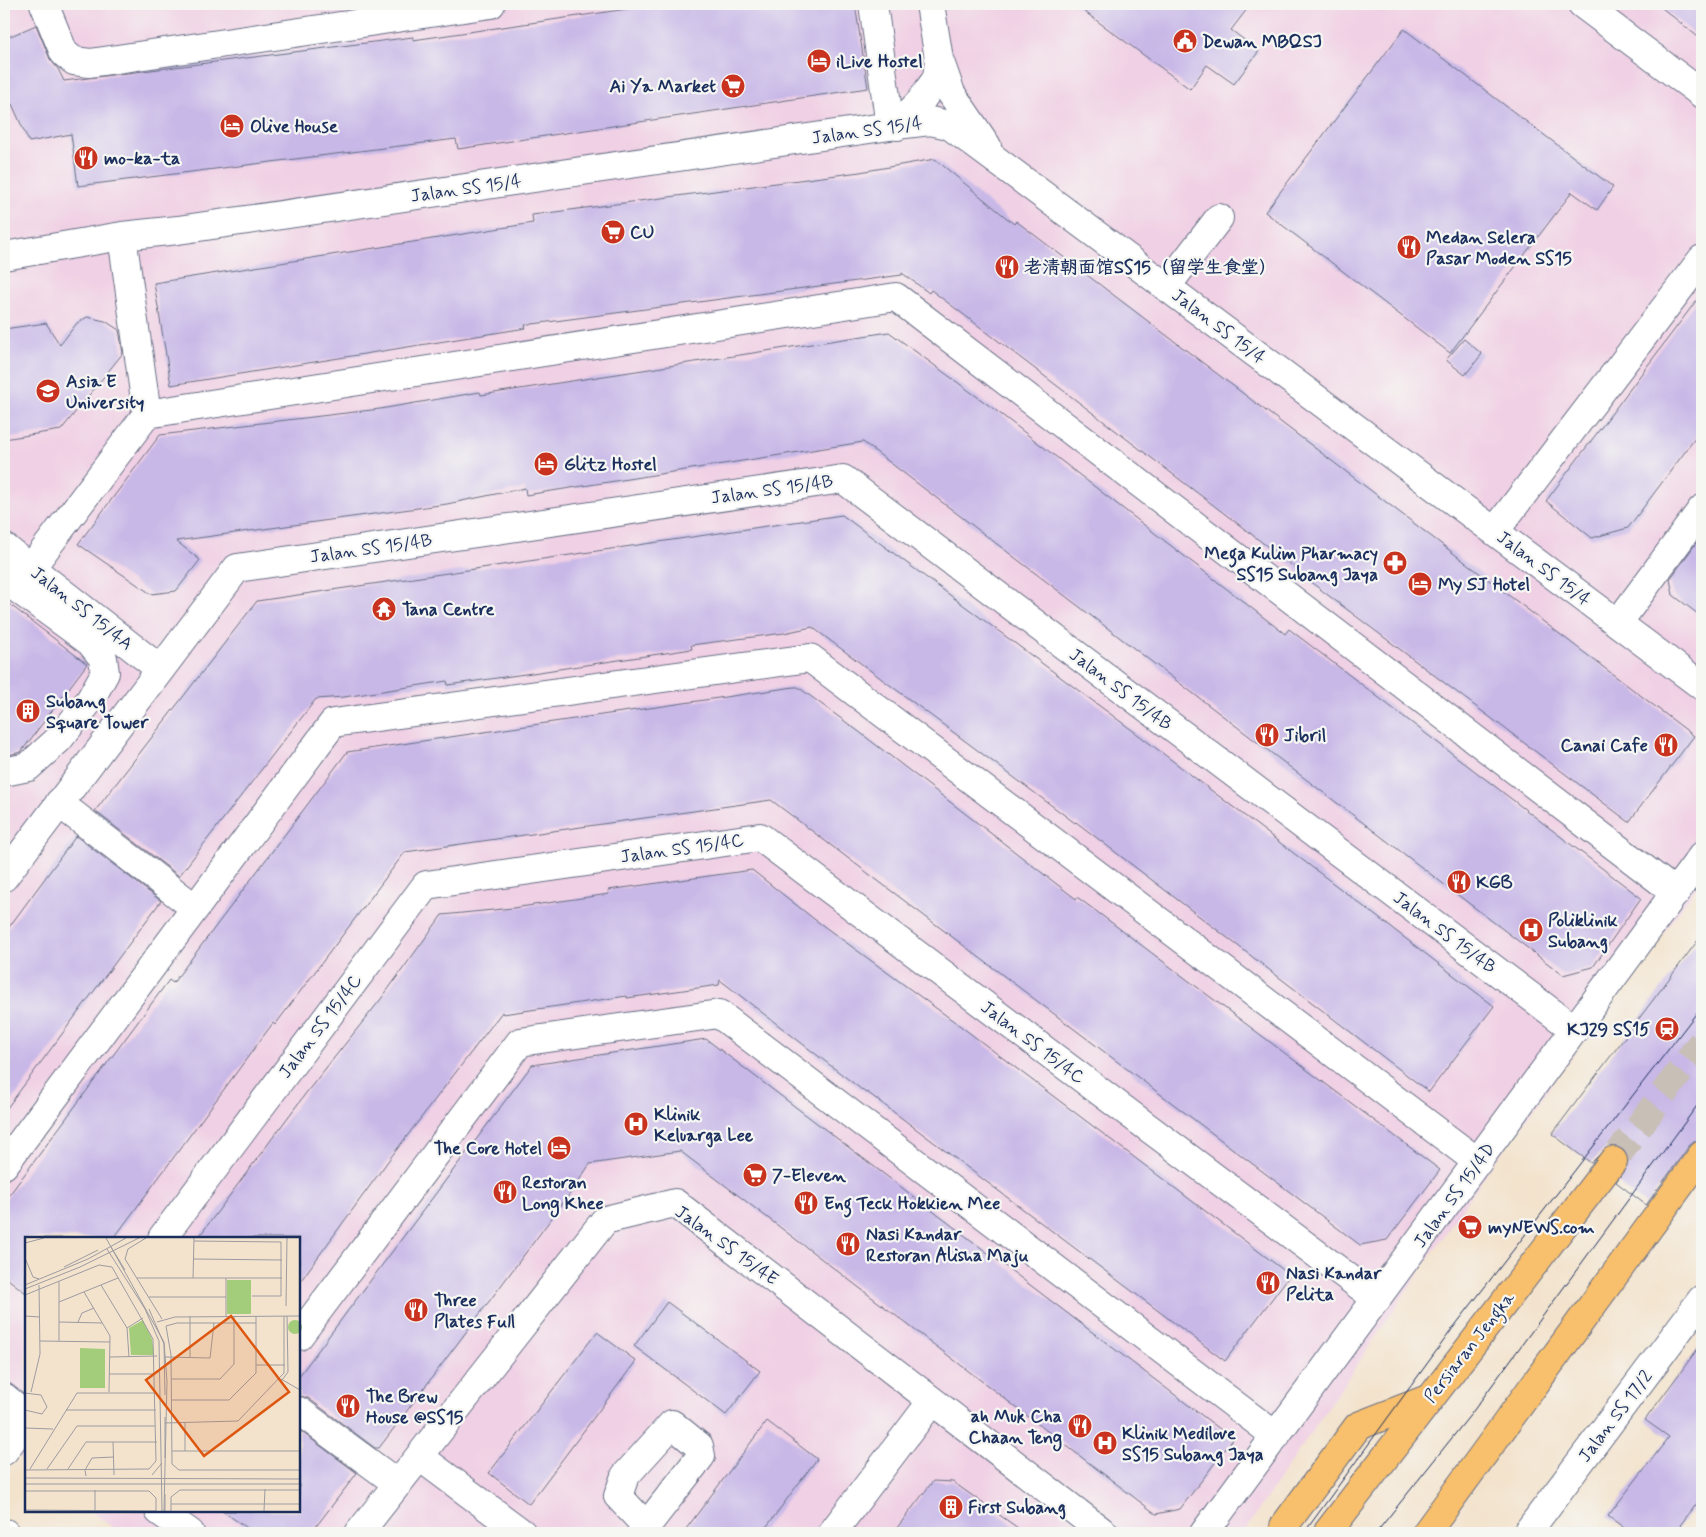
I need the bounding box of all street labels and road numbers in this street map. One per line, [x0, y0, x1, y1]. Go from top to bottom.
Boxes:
street label: Jalan SS 15/4 [810, 111, 924, 151]
street label: Jalan SS 15/4 [409, 169, 523, 209]
street label: Jalan SS 15/4 [1167, 284, 1270, 370]
street label: Jalan SS 15/4B [709, 470, 835, 510]
street label: Jalan SS 15/4 [1492, 526, 1595, 612]
street label: Jalan SS 15/4B [308, 529, 434, 569]
street label: Jalan SS 15/4A [25, 561, 137, 656]
street label: Jalan SS 15/4B [1064, 643, 1177, 736]
street label: Jalan SS 15/4C [619, 828, 746, 870]
street label: Jalan SS 15/4B [1388, 886, 1501, 979]
street label: Jalan SS 15/4C [274, 969, 368, 1084]
street label: Jalan SS 15/4C [975, 996, 1090, 1090]
street label: Jalan SS 15/4D [1409, 1138, 1501, 1253]
street label: Jalan SS 15/4E [670, 1200, 783, 1291]
street label: Persiaran Jengka [1419, 1287, 1522, 1409]
street label: Jalan SS 17/2 [1573, 1365, 1658, 1468]

